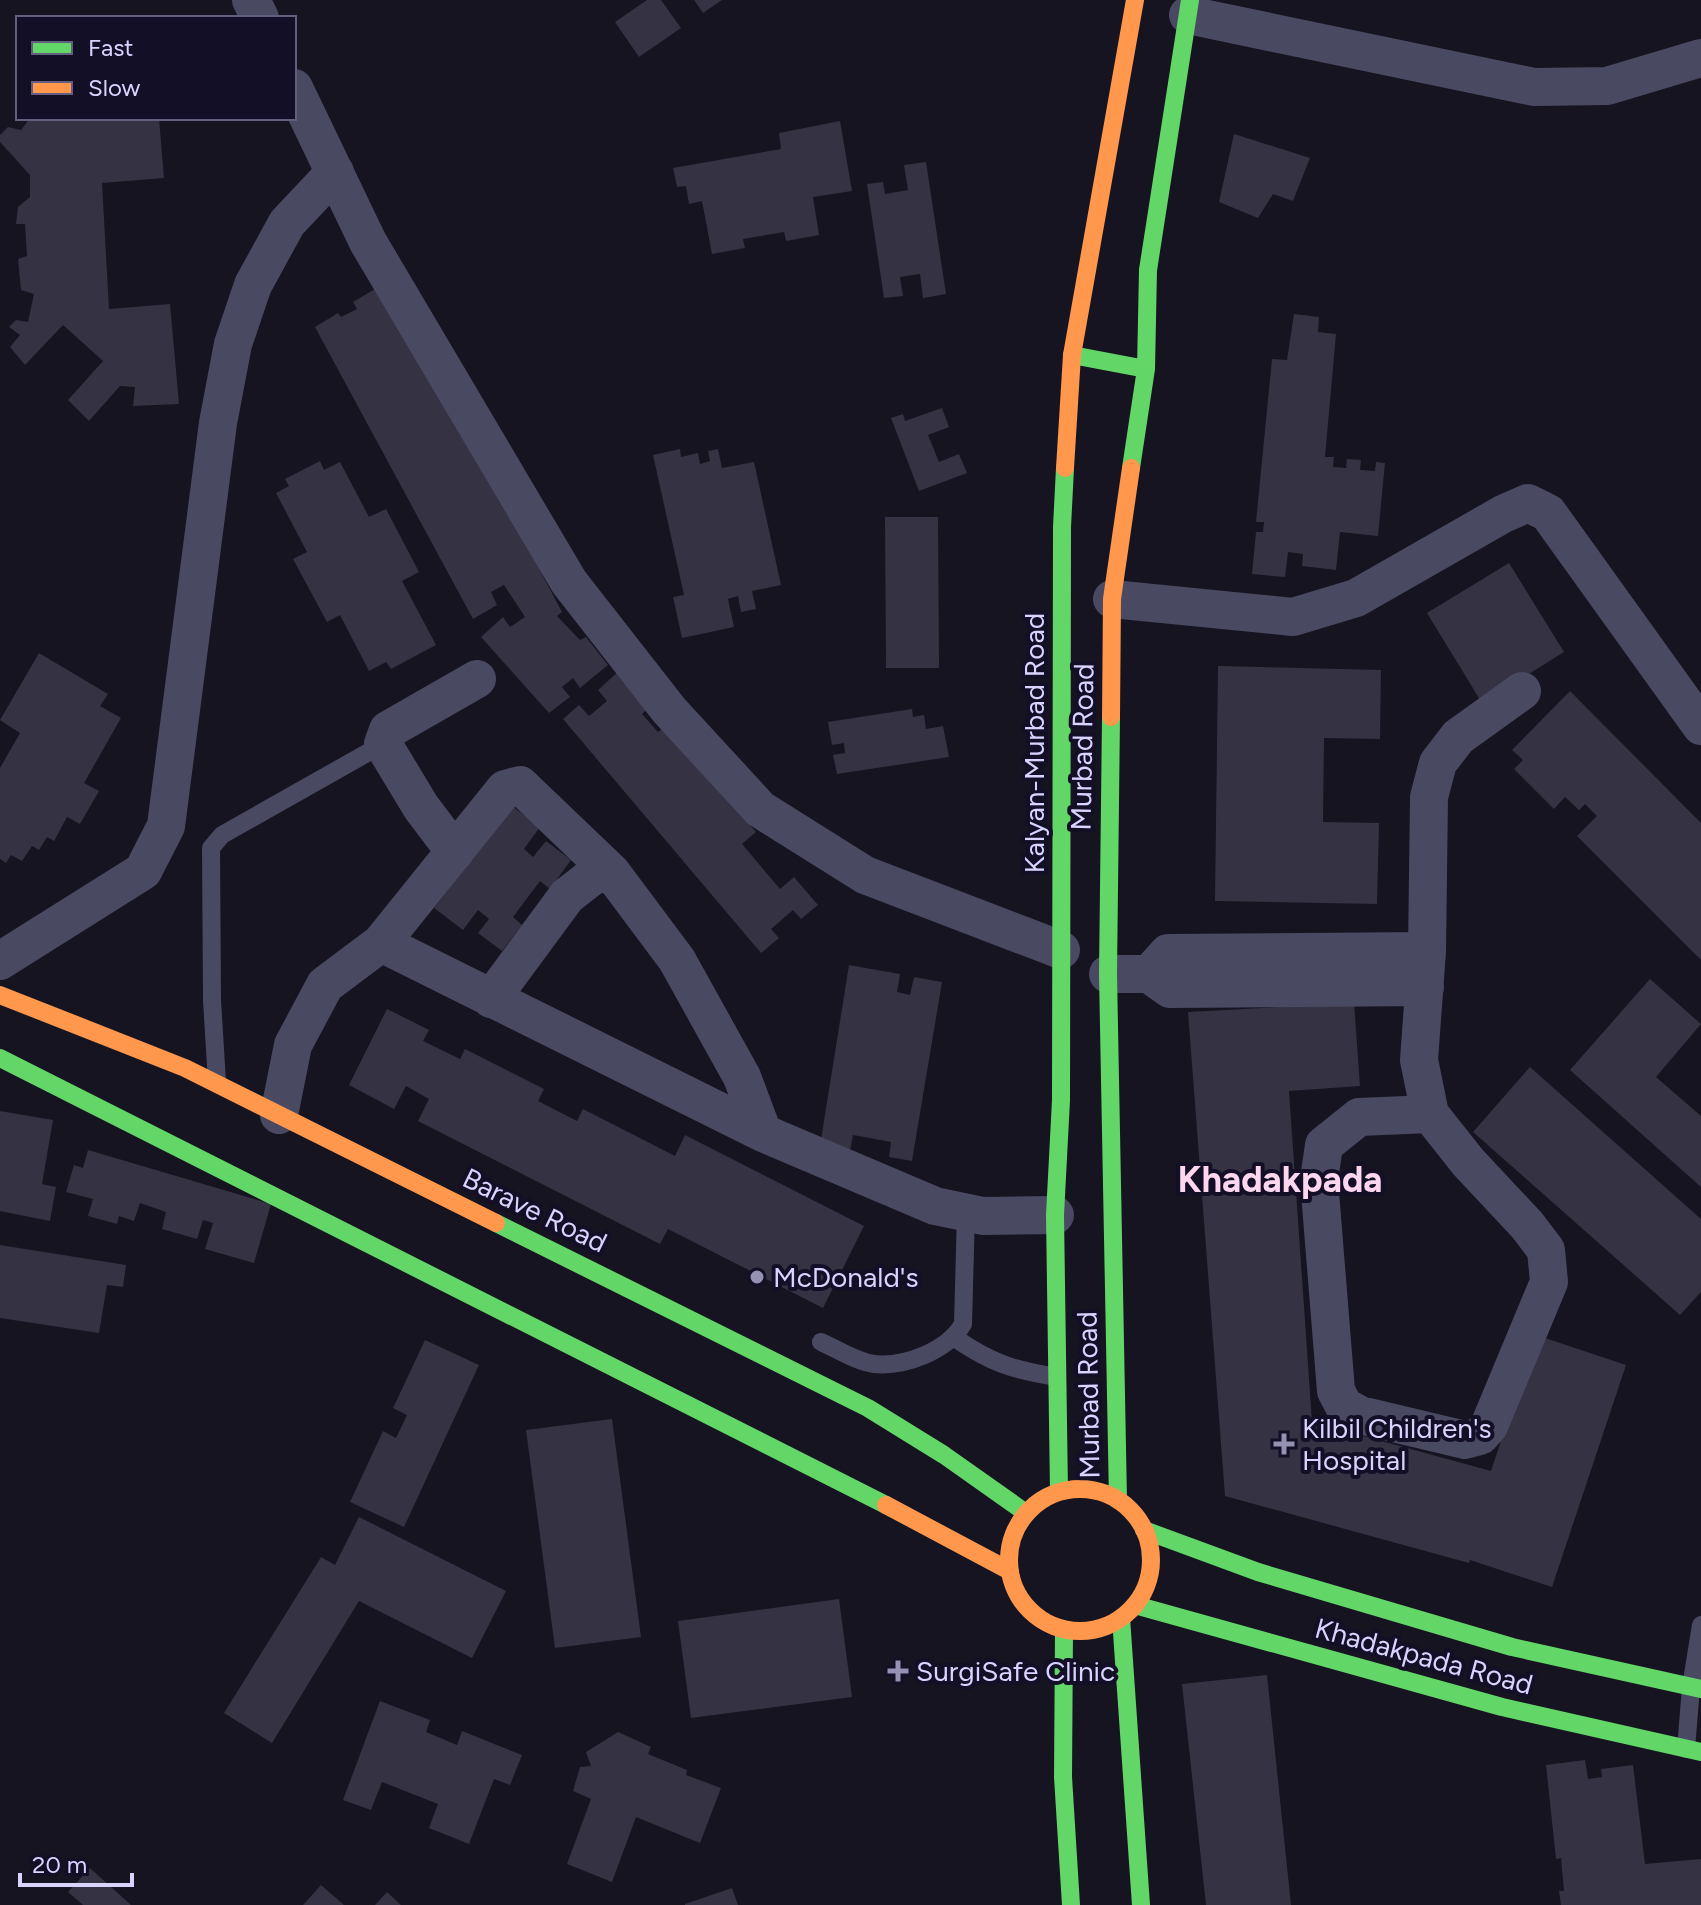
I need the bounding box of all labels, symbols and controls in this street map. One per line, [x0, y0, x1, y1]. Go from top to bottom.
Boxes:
legend [16, 16, 296, 120]
text: Fast [88, 33, 133, 62]
text: Slow [88, 73, 141, 102]
street label: Kalyan-Murbad Road [1017, 613, 1051, 873]
street label: Murbad Road [1064, 663, 1100, 831]
district label: Khadakpada [1177, 1158, 1383, 1201]
street label: Barave Road [458, 1161, 612, 1259]
place label: McDonald's [773, 1260, 918, 1294]
marker: McDonald's [748, 1268, 766, 1286]
street label: Murbad Road [1070, 1311, 1106, 1479]
place label: Kilbil Children's Hospital [1302, 1411, 1492, 1477]
marker: Kilbil Children's Hospital [1273, 1433, 1295, 1455]
street label: Khadakpada Road [1311, 1611, 1537, 1701]
place label: SurgiSafe Clinic [916, 1654, 1115, 1688]
marker: SurgiSafe Clinic [887, 1660, 909, 1682]
scale bar [20, 1837, 132, 1887]
text: 20 m [32, 1850, 87, 1879]

